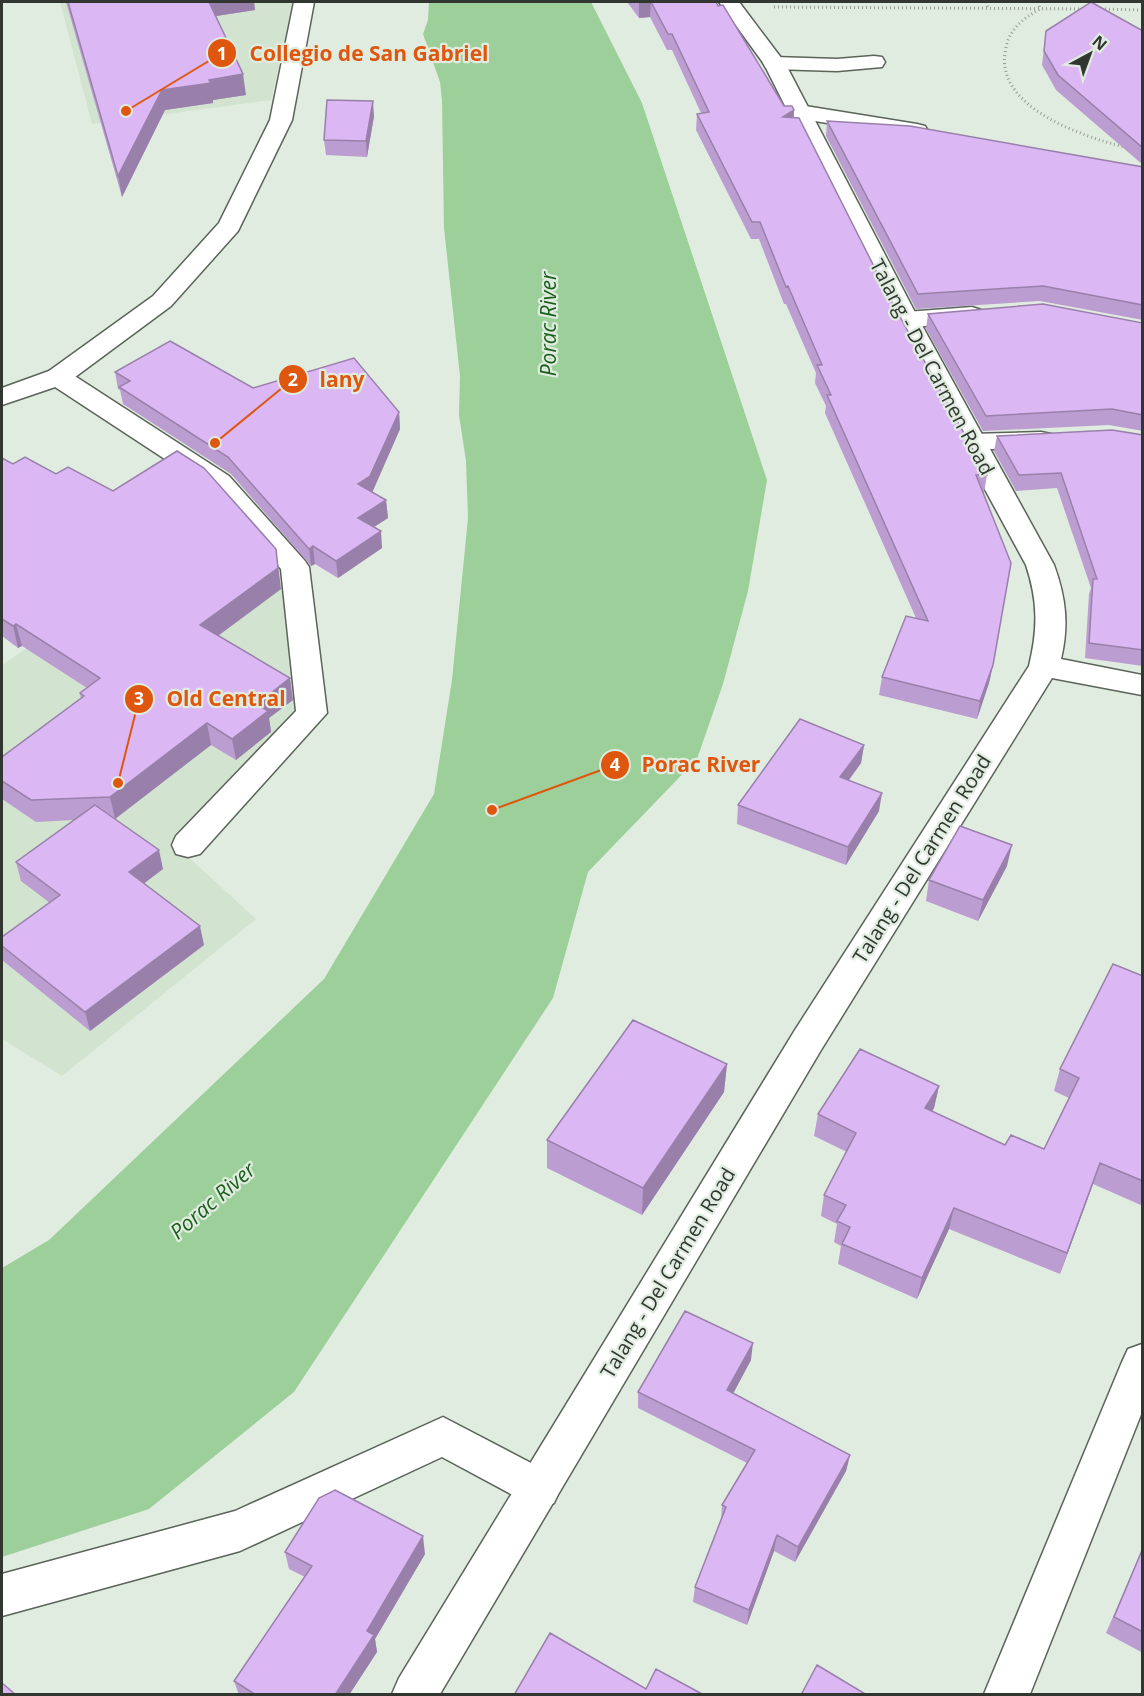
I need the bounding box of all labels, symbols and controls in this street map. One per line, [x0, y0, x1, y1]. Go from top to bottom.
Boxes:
north arrow [1060, 24, 1120, 84]
text: N [1088, 30, 1112, 55]
callout: Collegio de San Gabriel [207, 34, 500, 73]
text: Collegio de San Gabriel [250, 39, 488, 67]
text: 1 [217, 41, 227, 65]
street label: Talang - Del Carmen Road [864, 254, 1001, 480]
water label: Porac River [534, 271, 562, 376]
callout: lany [278, 360, 377, 399]
text: lany [320, 365, 364, 393]
text: 2 [288, 367, 298, 391]
callout: Old Central [124, 679, 297, 718]
text: Old Central [166, 684, 286, 712]
text: 3 [134, 686, 144, 710]
callout: Porac River [600, 745, 772, 784]
street label: Talang - Del Carmen Road [846, 749, 997, 968]
text: Porac River [642, 750, 761, 778]
text: 4 [610, 752, 620, 776]
water label: Porac River [164, 1155, 262, 1245]
street label: Talang - Del Carmen Road [594, 1162, 741, 1383]

